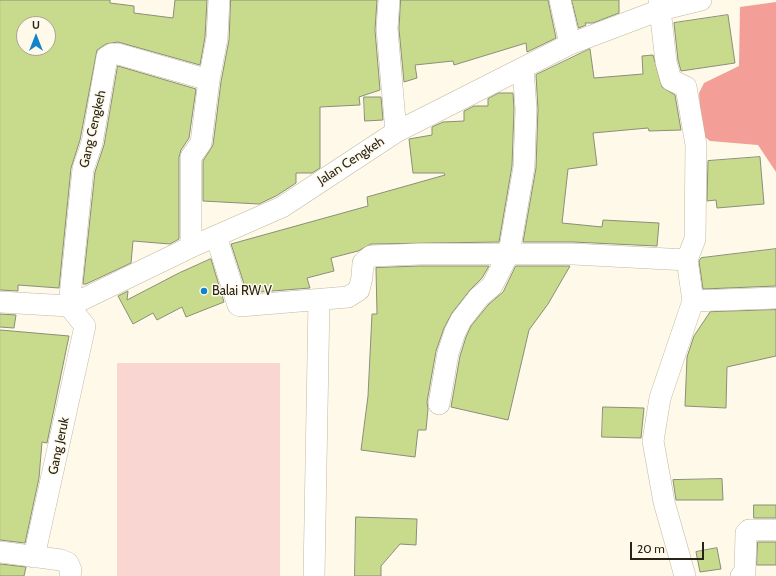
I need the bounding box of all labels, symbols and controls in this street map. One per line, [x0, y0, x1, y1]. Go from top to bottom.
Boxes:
north arrow [16, 16, 56, 56]
text: U [32, 18, 40, 32]
street label: Gang Cengkeh [77, 89, 109, 169]
street label: Jalan Cengkeh [315, 134, 387, 188]
place label: Balai RW V [212, 283, 272, 299]
marker: Balai RW V [199, 286, 209, 296]
street label: Gang Jeruk [45, 416, 73, 476]
scale bar [632, 534, 706, 560]
text: 20 m [637, 541, 665, 556]

